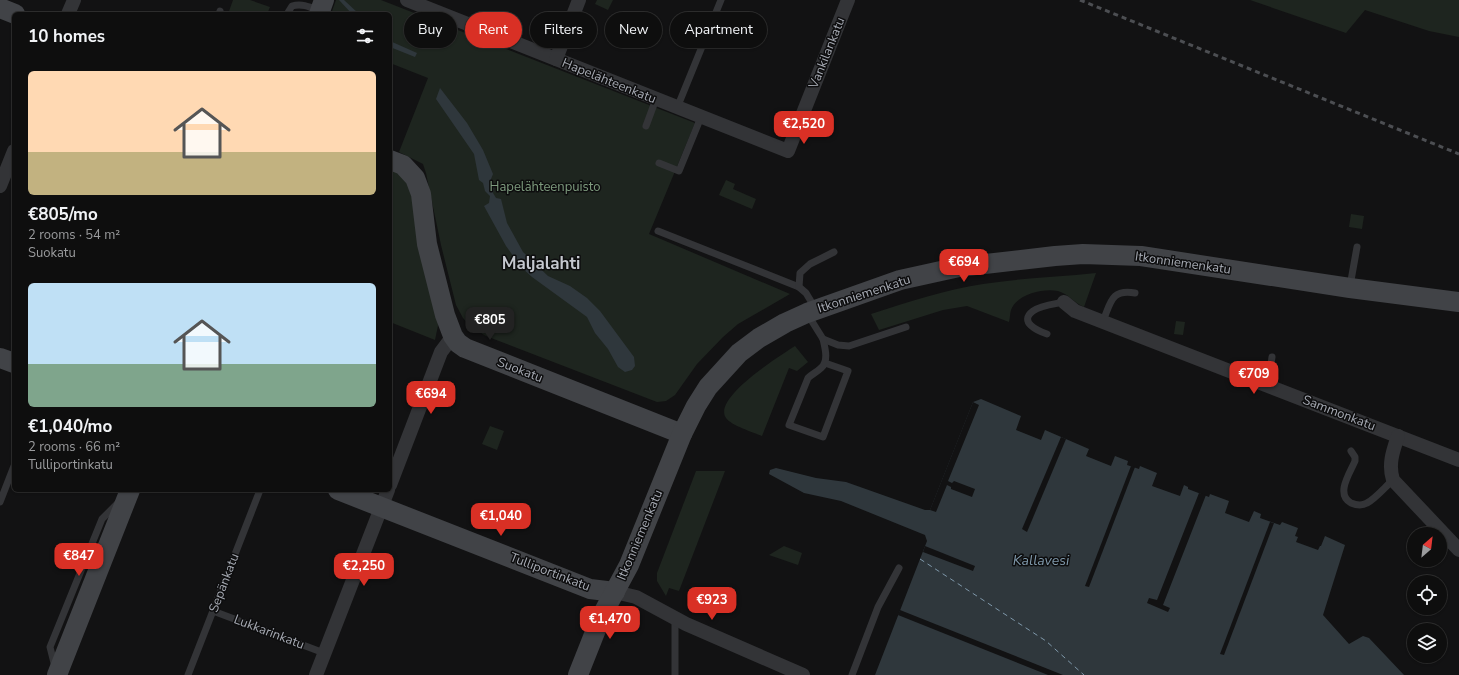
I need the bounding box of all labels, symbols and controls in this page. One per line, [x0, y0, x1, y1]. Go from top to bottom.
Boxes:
chip: Buy [404, 12, 457, 48]
chip: Rent [465, 12, 522, 48]
chip: Filters [530, 12, 597, 48]
chip: New [605, 12, 662, 48]
chip: Apartment [670, 12, 767, 48]
street label: Vankilankatu [804, 15, 849, 92]
text: 10 homes [28, 25, 105, 48]
icon: filters [354, 25, 376, 47]
street label: Hapelähteenkatu [559, 54, 659, 108]
icon: home [166, 97, 238, 169]
pin: €2,520 [771, 111, 837, 145]
text: €2,520 [783, 115, 825, 133]
park label: Hapelähteenpuisto [490, 178, 600, 196]
text: €805/mo [28, 203, 98, 226]
text: 2 rooms · 54 m² [28, 226, 120, 244]
text: Suokatu [28, 244, 76, 262]
street label: Itkonniemenkatu [1134, 247, 1232, 279]
pin: €694 [940, 249, 988, 283]
district label: Maljalahti [502, 252, 580, 275]
text: €694 [948, 253, 980, 271]
street label: Itkonniemenkatu [815, 270, 913, 318]
pin: €805 [466, 307, 514, 341]
icon: home [166, 309, 238, 381]
text: €805 [474, 311, 506, 329]
street label: Suokatu [495, 353, 545, 387]
pin: €709 [1230, 361, 1278, 395]
text: €709 [1238, 365, 1270, 383]
pin: €694 [407, 381, 455, 415]
text: €694 [415, 385, 447, 403]
street label: Sammonkatu [1300, 391, 1378, 435]
text: €1,040/mo [28, 415, 112, 438]
text: 2 rooms · 66 m² [28, 438, 120, 456]
text: Tulliportinkatu [28, 456, 113, 474]
street label: Itkonniemenkatu [613, 487, 667, 583]
pin: €1,040 [468, 503, 534, 537]
text: €1,040 [480, 507, 522, 525]
north arrow [1407, 527, 1447, 567]
map controls [1407, 527, 1447, 663]
pin: €847 [55, 543, 103, 577]
text: €847 [63, 547, 95, 565]
street label: Tulliportinkatu [507, 548, 593, 596]
street label: Sepänkatu [204, 551, 244, 615]
water label: Kallavesi [1013, 551, 1070, 570]
pin: €2,250 [331, 553, 397, 587]
text: €2,250 [343, 557, 385, 575]
button: locate [1407, 575, 1447, 615]
pin: €923 [688, 587, 736, 621]
text: €923 [696, 591, 728, 609]
pin: €1,470 [577, 606, 643, 640]
street label: Lukkarinkatu [231, 610, 307, 654]
text: €1,470 [589, 610, 631, 628]
button: layers [1407, 623, 1447, 663]

